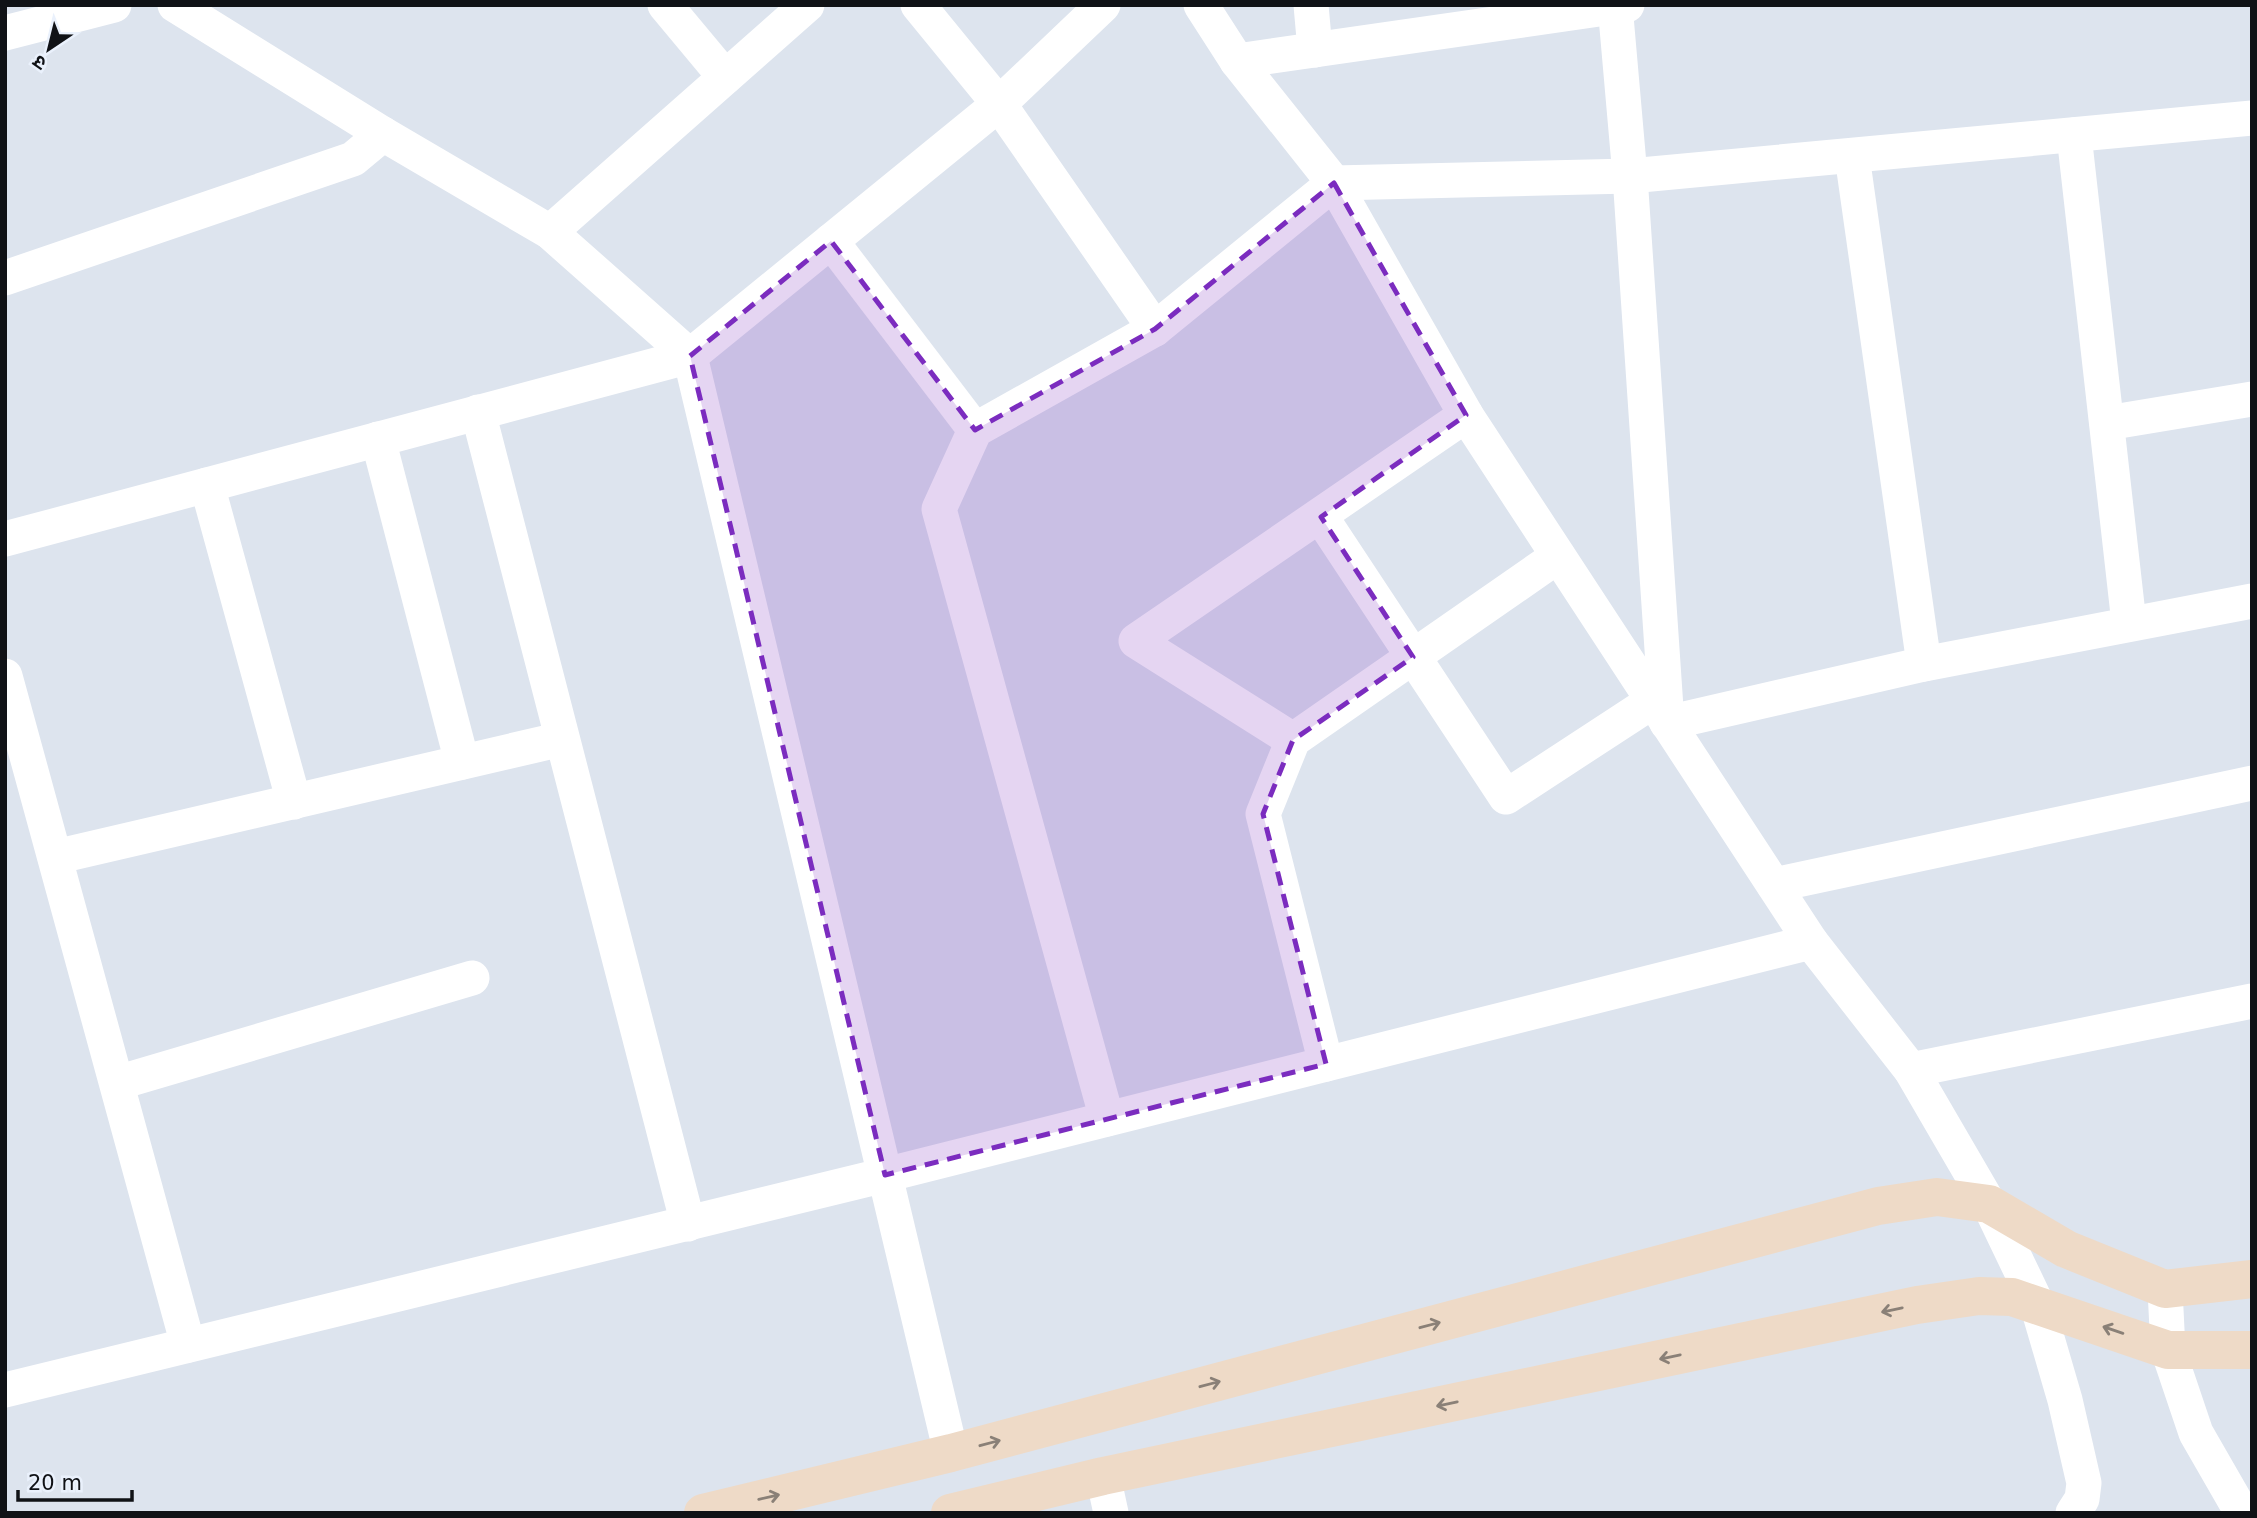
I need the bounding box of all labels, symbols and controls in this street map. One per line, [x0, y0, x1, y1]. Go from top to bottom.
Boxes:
north arrow [14, 14, 84, 84]
text: उ [28, 50, 50, 75]
one-way arrow [1881, 1304, 1904, 1318]
one-way arrow [1418, 1318, 1440, 1331]
one-way arrow [2103, 1323, 2125, 1336]
one-way arrow [1659, 1351, 1682, 1365]
one-way arrow [1198, 1377, 1221, 1390]
one-way arrow [1436, 1397, 1459, 1411]
one-way arrow [978, 1436, 1001, 1449]
scale bar [18, 1458, 131, 1502]
text: 20 m [28, 1471, 82, 1495]
one-way arrow [757, 1490, 780, 1503]

